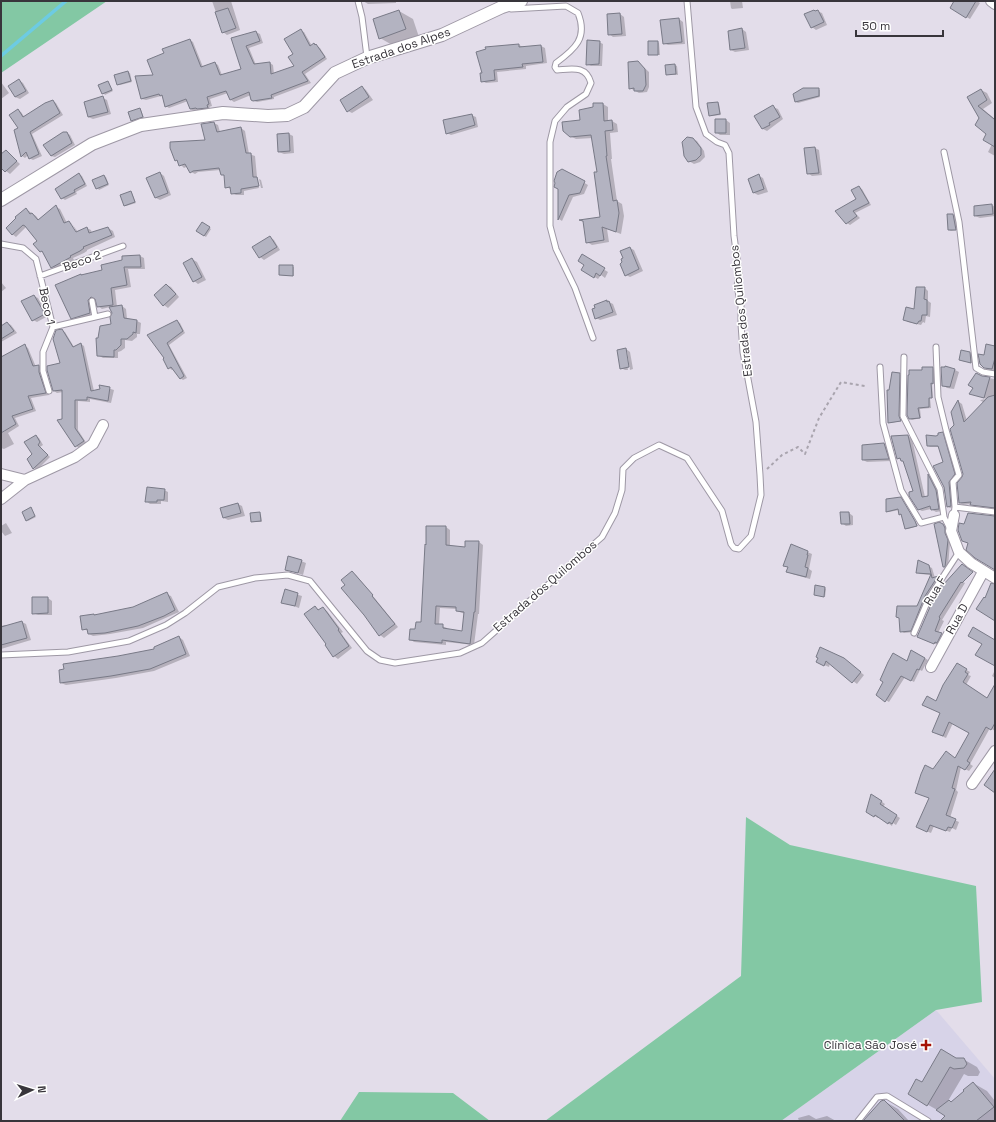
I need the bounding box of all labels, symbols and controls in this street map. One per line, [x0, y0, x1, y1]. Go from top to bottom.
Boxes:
scale bar [856, 12, 943, 38]
text: 50 m [862, 18, 890, 34]
street label: Estrada dos Alpes [350, 24, 452, 72]
street label: Estrada dos Quilombos [726, 244, 756, 378]
street label: Beco 2 [60, 247, 104, 275]
street label: Beco 1 [35, 286, 59, 326]
street label: Estrada dos Quilombos [490, 537, 600, 635]
street label: Rua F [920, 573, 950, 609]
street label: Rua D [942, 601, 972, 637]
place label: Clínica São José [824, 1037, 917, 1053]
marker: Clínica São José [920, 1039, 932, 1051]
north arrow [12, 1070, 52, 1110]
text: N [35, 1085, 49, 1093]

